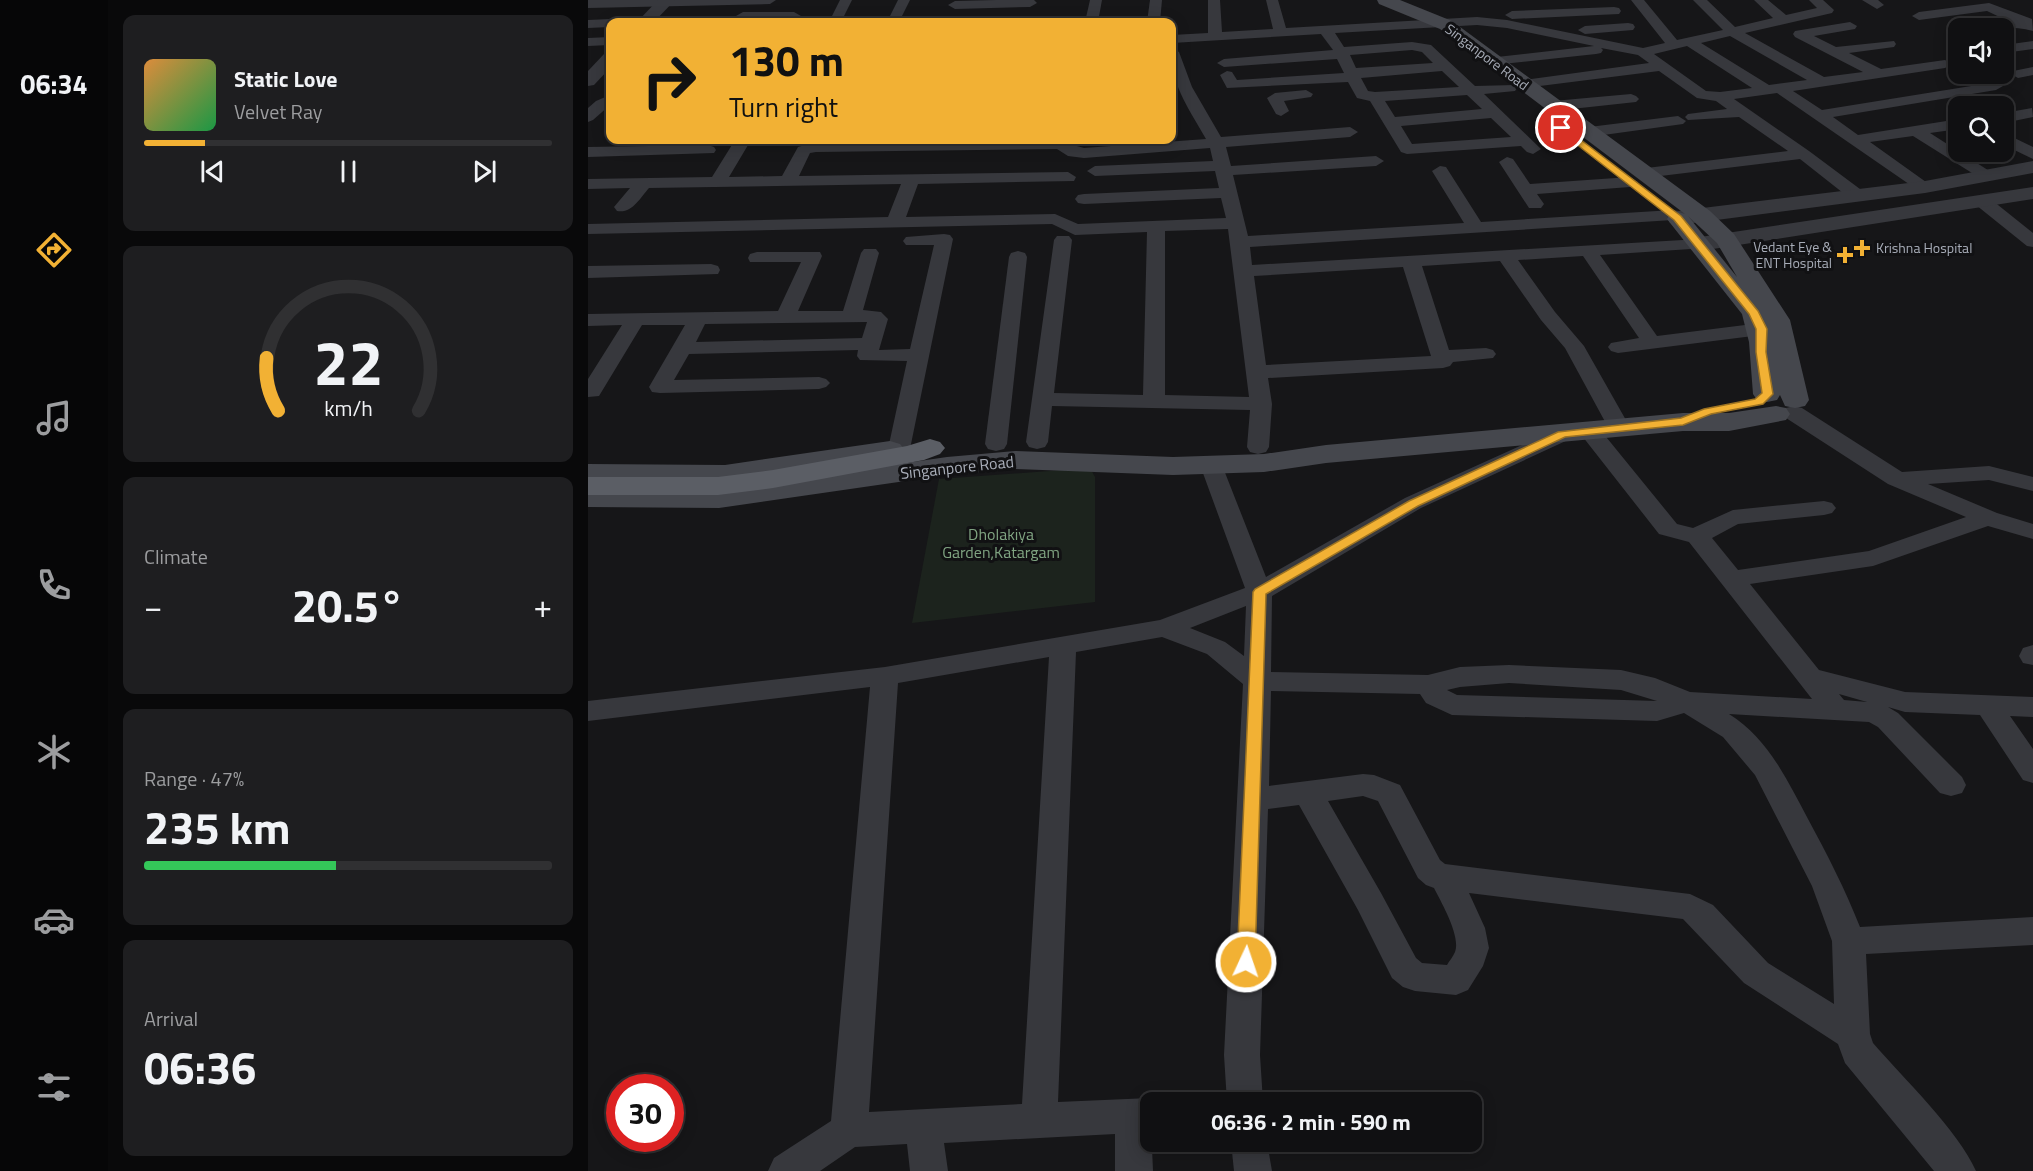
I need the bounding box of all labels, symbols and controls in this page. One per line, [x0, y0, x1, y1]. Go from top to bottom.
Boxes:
street label: Singanpore Road [1441, 18, 1533, 95]
map controls [1948, 18, 2014, 162]
button: sound [1948, 18, 2014, 84]
text: 130 m [729, 28, 844, 92]
icon: right [630, 42, 708, 120]
text: Static Love [234, 62, 337, 96]
text: 06:34 [20, 63, 88, 104]
text: Turn right [729, 86, 838, 127]
text: Velvet Ray [234, 96, 323, 127]
button: search [1948, 96, 2014, 162]
pin [1535, 102, 1586, 153]
icon: arrive [1544, 111, 1577, 144]
icon: previous [196, 155, 229, 188]
icon: pause [332, 155, 365, 188]
icon: next [468, 155, 501, 188]
icon: directions [33, 229, 75, 271]
place label: Vedant Eye & ENT Hospital [1753, 236, 1832, 273]
place label: Krishna Hospital [1876, 237, 1972, 258]
marker: Krishna Hospital [1853, 239, 1871, 257]
marker: Vedant Eye & ENT Hospital [1836, 246, 1854, 264]
text: 22 [313, 314, 383, 409]
text: km/h [324, 393, 372, 425]
icon: music [33, 397, 75, 439]
street label: Singanpore Road [899, 449, 1015, 485]
park label: Dholakiya Garden,Katargam [942, 522, 1060, 564]
text: Climate [144, 541, 208, 572]
icon: phone [33, 564, 75, 606]
text: 20.5° [292, 571, 404, 639]
text: − [144, 581, 162, 631]
text: + [534, 581, 552, 631]
icon: climate [33, 731, 75, 773]
text: Range · 47% [144, 763, 244, 794]
text: 235 km [144, 793, 290, 861]
icon: car [33, 899, 75, 941]
position arrow [1214, 930, 1278, 994]
text: Arrival [144, 1003, 198, 1034]
text: 06:36 [144, 1033, 256, 1101]
icon: filters [33, 1066, 75, 1108]
speed limit sign: 30 [606, 1074, 684, 1152]
text: 06:36 · 2 min · 590 m [1211, 1105, 1411, 1139]

